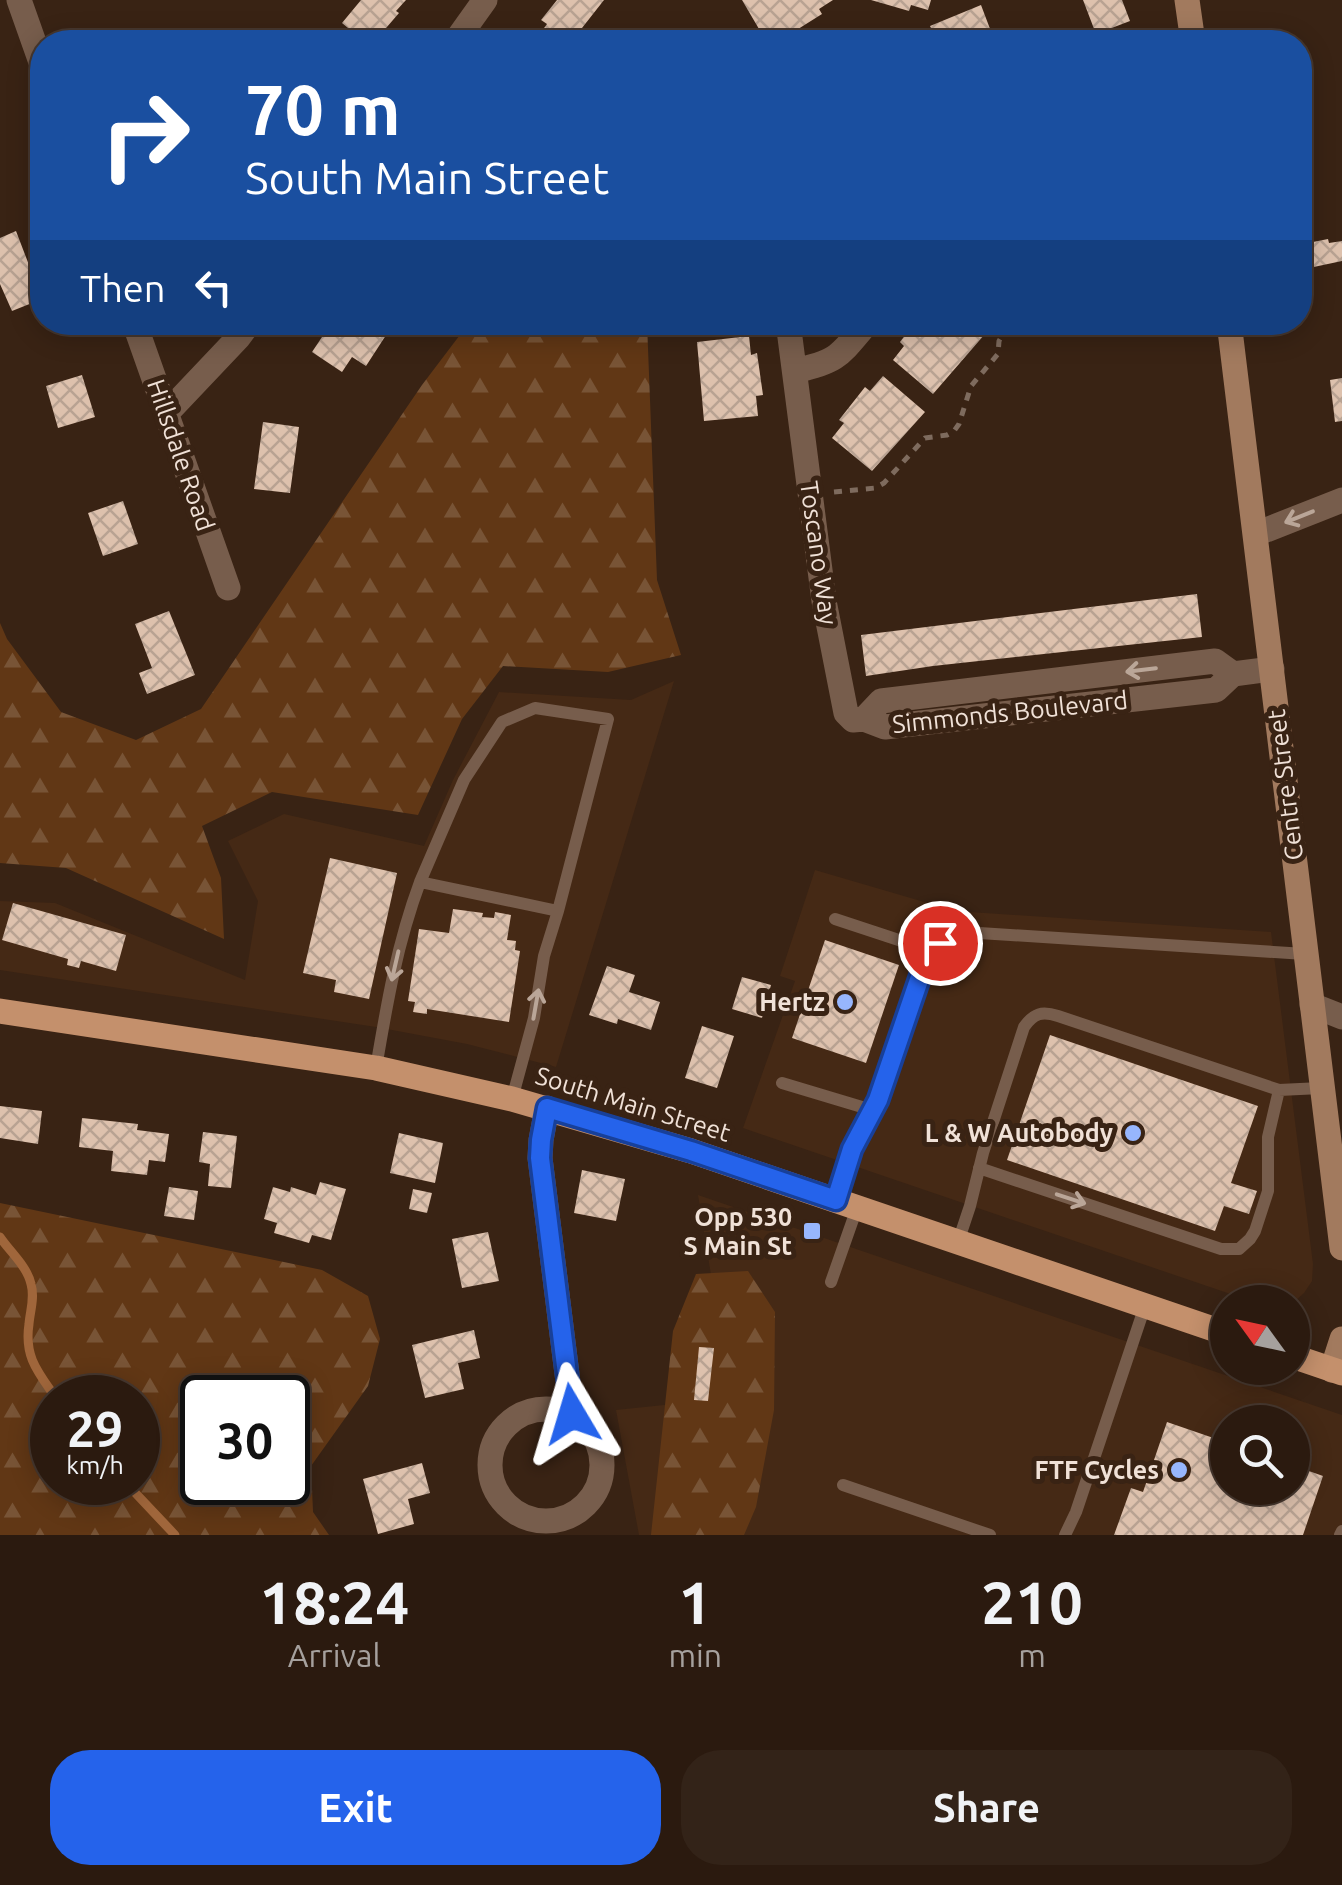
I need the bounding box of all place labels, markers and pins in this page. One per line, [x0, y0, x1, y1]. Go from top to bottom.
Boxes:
pin [898, 901, 983, 986]
place label: Hertz [759, 988, 825, 1016]
marker: Hertz [834, 991, 856, 1013]
place label: L & W Autobody [925, 1119, 1113, 1147]
marker: L & W Autobody [1122, 1122, 1144, 1144]
place label: Opp 530 S Main St [684, 1203, 792, 1260]
marker: Opp 530 S Main St [801, 1220, 823, 1242]
place label: FTF Cycles [1034, 1456, 1159, 1484]
marker: FTF Cycles [1168, 1459, 1190, 1481]

